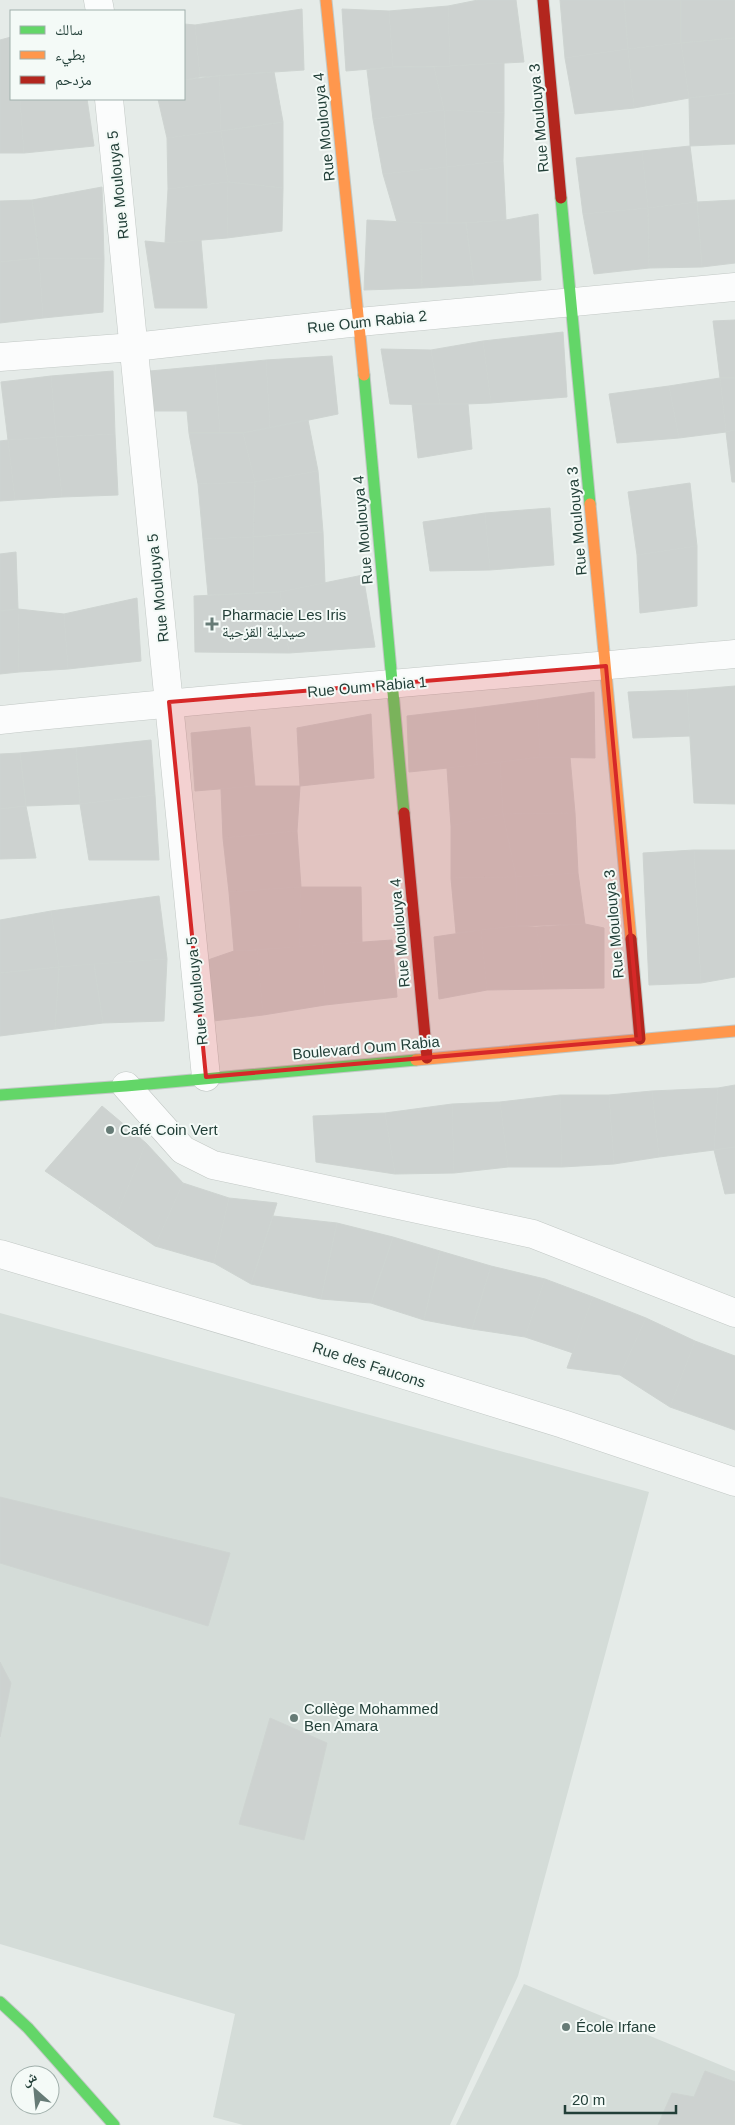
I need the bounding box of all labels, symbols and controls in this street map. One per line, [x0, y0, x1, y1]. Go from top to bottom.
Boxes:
legend [10, 10, 185, 100]
text: سالك [55, 21, 83, 38]
text: بطيء [55, 46, 85, 67]
street label: Rue Moulouya 3 [525, 63, 552, 173]
text: مزدحم [55, 71, 92, 90]
street label: Rue Moulouya 4 [309, 72, 338, 182]
street label: Rue Moulouya 5 [103, 130, 132, 240]
street label: Rue Oum Rabia 2 [306, 307, 428, 336]
street label: Rue Moulouya 3 [563, 466, 590, 576]
street label: Rue Moulouya 4 [349, 475, 376, 585]
street label: Rue Moulouya 5 [143, 533, 172, 643]
place label: Pharmacie Les Iris صيدلية القزحية [222, 606, 346, 641]
marker: Pharmacie Les Iris صيدلية القزحية [206, 618, 218, 630]
street label: Rue Oum Rabia 1 [306, 673, 428, 700]
street label: Rue Moulouya 3 [600, 869, 627, 979]
street label: Rue Moulouya 4 [386, 878, 413, 988]
street label: Rue Moulouya 5 [182, 936, 211, 1046]
street label: Boulevard Oum Rabia [292, 1033, 441, 1062]
place label: Café Coin Vert [120, 1121, 218, 1138]
marker: Café Coin Vert [104, 1124, 116, 1136]
street label: Rue des Faucons [311, 1338, 428, 1391]
place label: Collège Mohammed Ben Amara [304, 1700, 438, 1734]
marker: Collège Mohammed Ben Amara [288, 1712, 300, 1724]
place label: École Irfane [576, 2018, 656, 2035]
marker: École Irfane [560, 2021, 572, 2033]
north arrow [10, 2065, 60, 2115]
text: ش [19, 2068, 40, 2090]
scale bar [565, 2082, 676, 2114]
text: 20 m [572, 2091, 605, 2108]

